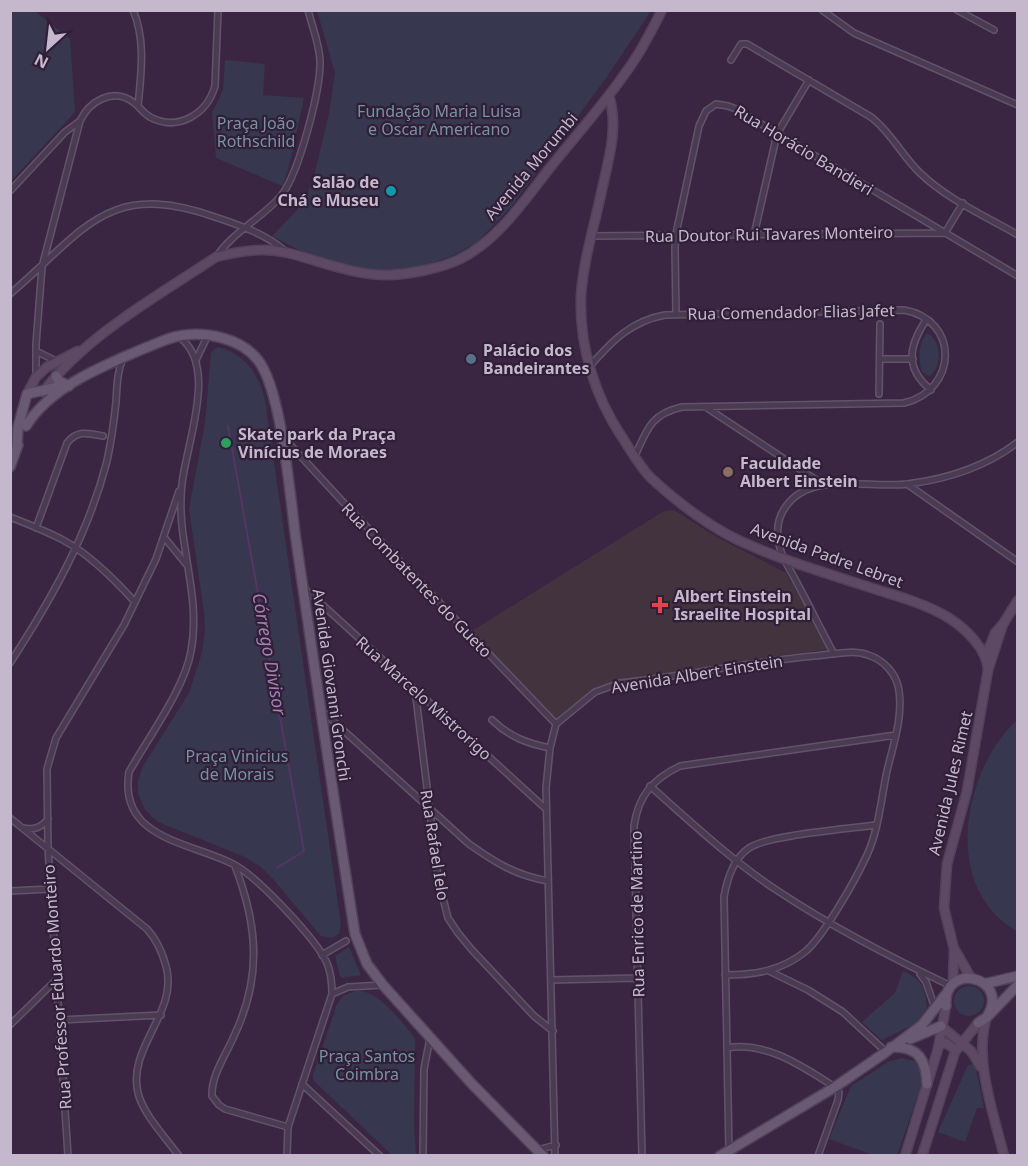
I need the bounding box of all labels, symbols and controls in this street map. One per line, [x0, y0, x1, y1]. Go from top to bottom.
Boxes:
north arrow [18, 18, 78, 78]
text: N [30, 49, 52, 74]
park label: Fundação Maria Luisa e Oscar Americano [357, 100, 521, 140]
street label: Rua Horácio Bandieri [730, 100, 878, 200]
street label: Avenida Morumbi [480, 108, 582, 224]
park label: Praça João Rothschild [217, 112, 295, 152]
place label: Salão de Chá e Museu [277, 171, 379, 211]
marker: Salão de Chá e Museu [384, 184, 398, 198]
street label: Rua Doutor Rui Tavares Monteiro [645, 221, 893, 247]
street label: Rua Comendador Elias Jafet [687, 299, 895, 325]
place label: Palácio dos Bandeirantes [483, 339, 589, 379]
marker: Palácio dos Bandeirantes [464, 352, 478, 366]
place label: Skate park da Praça Vinícius de Moraes [238, 423, 396, 463]
marker: Skate park da Praça Vinícius de Moraes [219, 436, 233, 450]
place label: Faculdade Albert Einstein [740, 452, 858, 492]
marker: Faculdade Albert Einstein [721, 465, 735, 479]
street label: Rua Combatentes do Gueto [337, 498, 497, 662]
street label: Avenida Padre Lebret [748, 517, 906, 593]
place label: Albert Einstein Israelite Hospital [674, 585, 811, 625]
street label: Avenida Giovanni Gronchi [308, 587, 356, 783]
water label: Córrego Divisor [247, 591, 293, 718]
marker: Albert Einstein Israelite Hospital [651, 596, 669, 614]
street label: Rua Marcelo Mistrorigo [351, 631, 497, 765]
street label: Avenida Albert Einstein [610, 650, 784, 698]
street label: Avenida Jules Rimet [923, 708, 977, 857]
park label: Praça Vinicius de Morais [186, 745, 288, 785]
street label: Rua Rafael Ielo [415, 788, 455, 902]
street label: Rua Enrico de Martino [625, 831, 649, 997]
street label: Rua Professor Eduardo Monteiro [37, 864, 77, 1110]
park label: Praça Santos Coimbra [319, 1045, 415, 1085]

